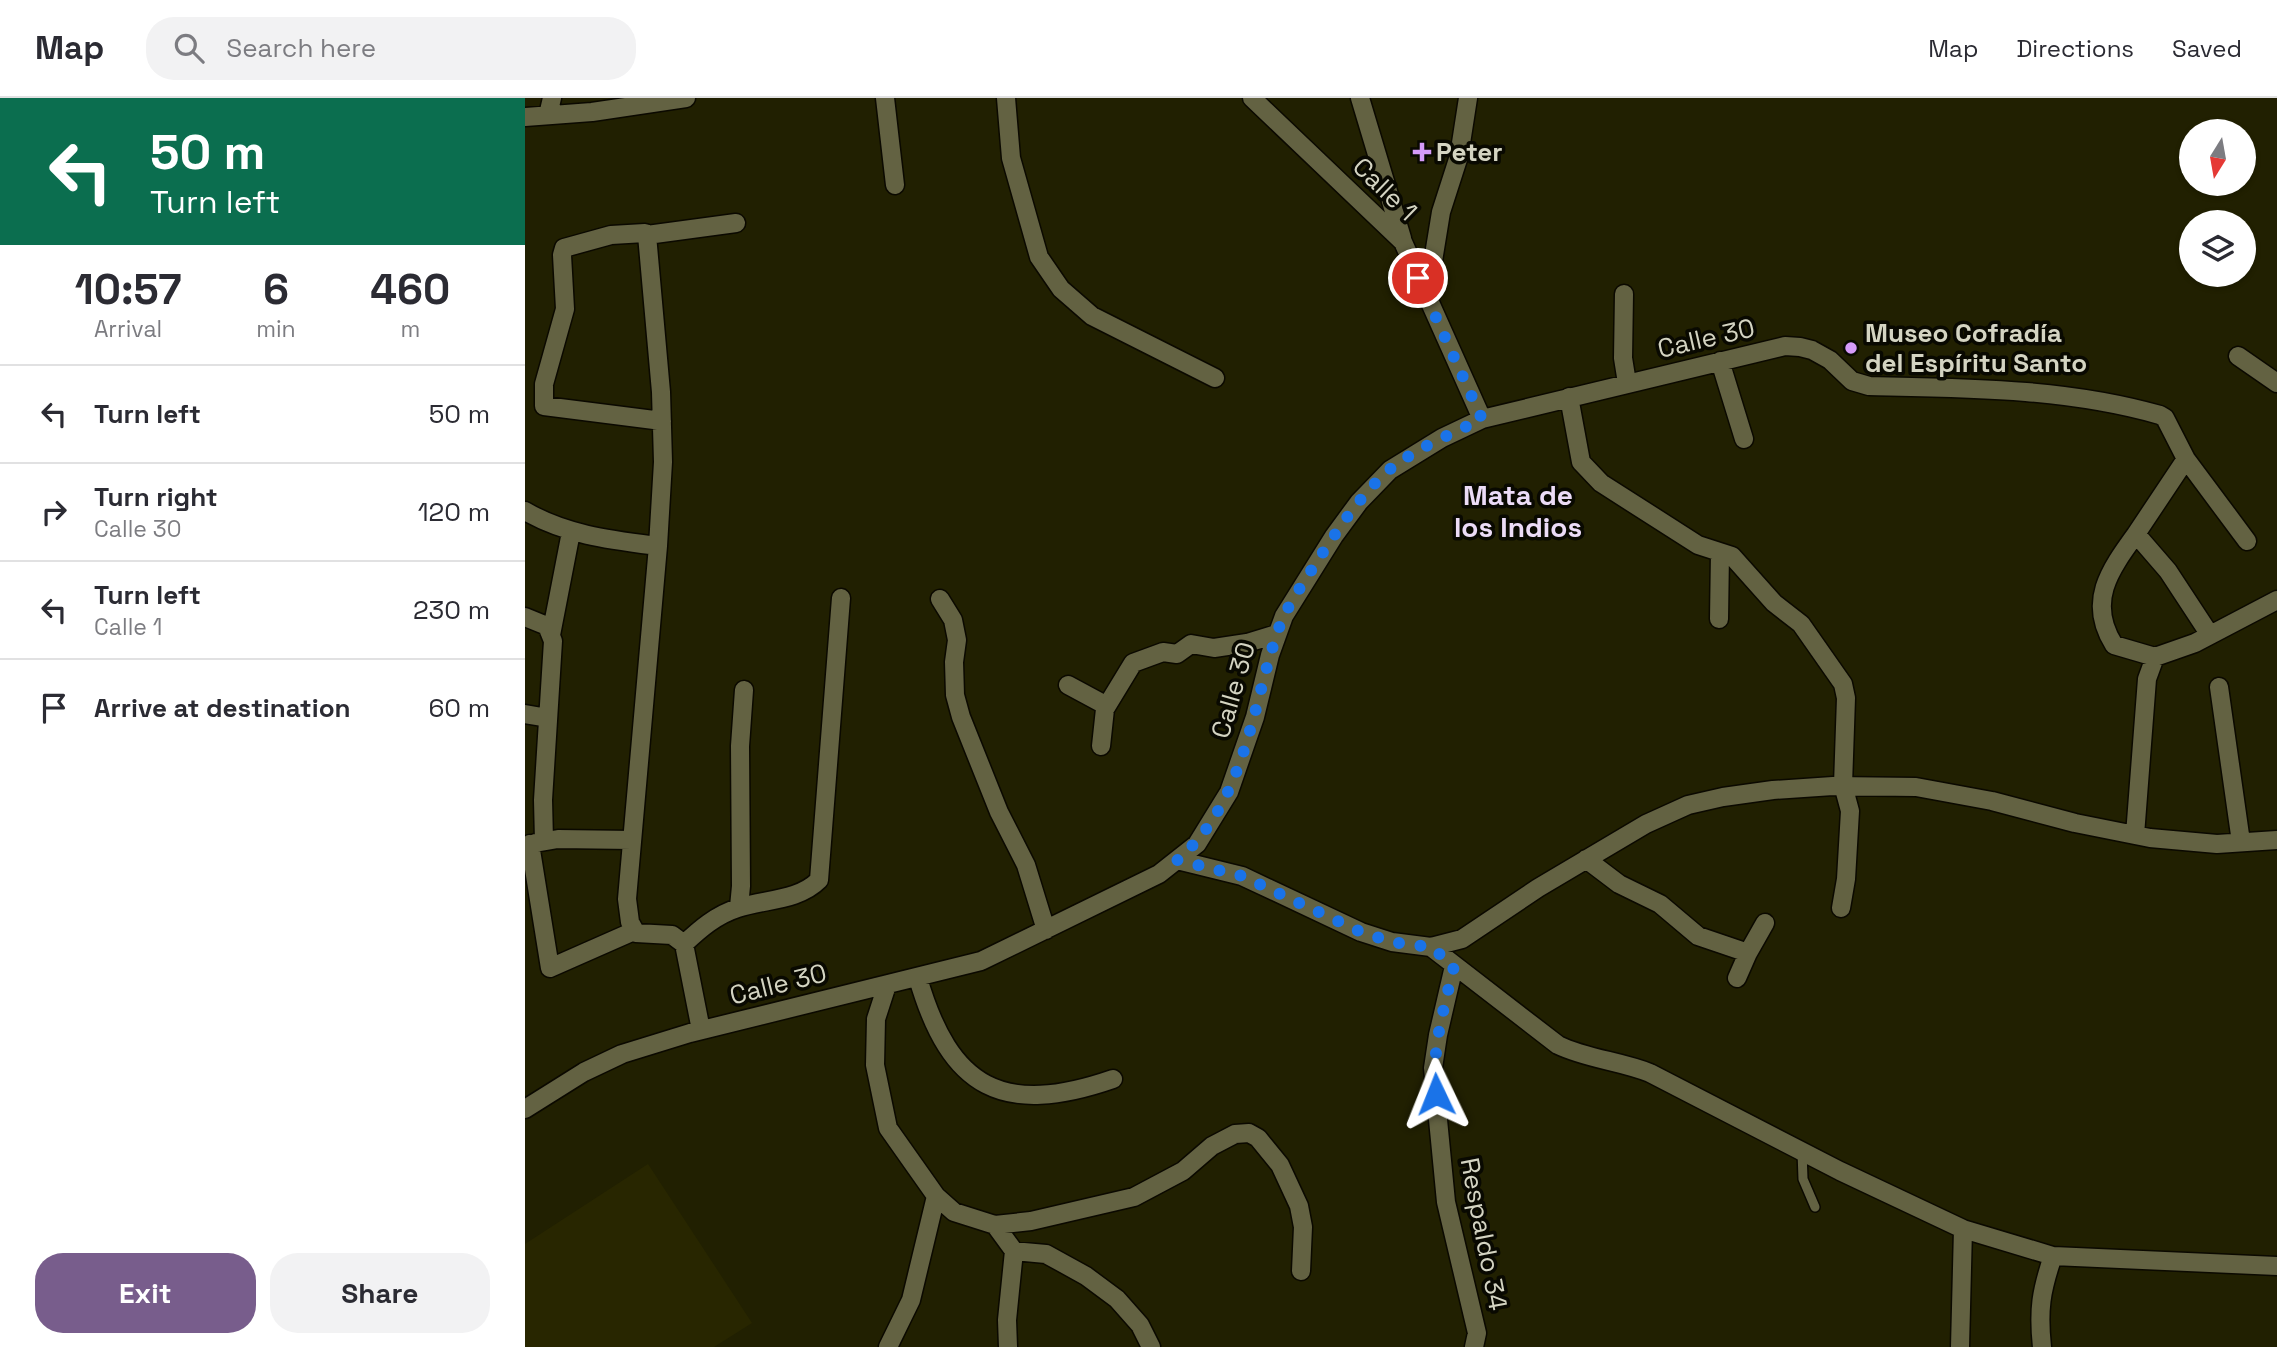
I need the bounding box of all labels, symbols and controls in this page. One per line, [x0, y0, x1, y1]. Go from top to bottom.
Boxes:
search box [146, 17, 636, 80]
text: Map [35, 27, 104, 69]
icon: search [170, 29, 208, 67]
text: Search here [226, 31, 376, 65]
text: Map [1928, 33, 1978, 64]
text: Directions [2016, 33, 2134, 64]
text: Saved [2172, 33, 2242, 64]
north arrow [2179, 119, 2256, 196]
map controls [2179, 119, 2256, 287]
text: 50 m [150, 121, 265, 183]
icon: left [35, 126, 126, 217]
place label: Peter [1436, 135, 1503, 169]
marker: Peter [1414, 144, 1430, 160]
street label: Calle 1 [1345, 150, 1425, 228]
text: Turn left [150, 182, 280, 222]
button: layers [2179, 210, 2256, 287]
pin [1388, 248, 1448, 308]
icon: arrive [1399, 259, 1437, 297]
text: 10:57 [75, 263, 181, 316]
text: 6 [263, 263, 289, 316]
text: 460 [370, 263, 450, 316]
street label: Calle 30 [1654, 310, 1758, 366]
text: Arrival [94, 314, 162, 344]
text: min [256, 314, 296, 344]
text: m [400, 314, 420, 344]
place label: Museo Cofradía del Espíritu Santo [1865, 316, 2087, 380]
marker: Museo Cofradía del Espíritu Santo [1843, 340, 1859, 356]
icon: left [35, 395, 73, 433]
text: Turn left [94, 397, 201, 431]
text: 50 m [429, 397, 490, 431]
district label: Mata de los Indios [1454, 477, 1582, 545]
text: Turn right [94, 480, 218, 514]
icon: right [35, 493, 73, 531]
text: 120 m [418, 495, 490, 529]
text: Calle 30 [94, 514, 181, 544]
text: Turn left [94, 578, 201, 612]
icon: left [35, 591, 73, 629]
text: 230 m [413, 593, 490, 627]
text: Calle 1 [94, 612, 162, 642]
street label: Calle 30 [1203, 638, 1263, 742]
icon: arrive [35, 689, 73, 727]
text: Arrive at destination [94, 691, 351, 725]
text: 60 m [428, 691, 490, 725]
street label: Calle 30 [726, 956, 830, 1012]
position arrow [1399, 1057, 1473, 1131]
street label: Respaldo 34 [1453, 1155, 1515, 1313]
button: Exit [35, 1253, 256, 1333]
button: Share [270, 1253, 490, 1333]

